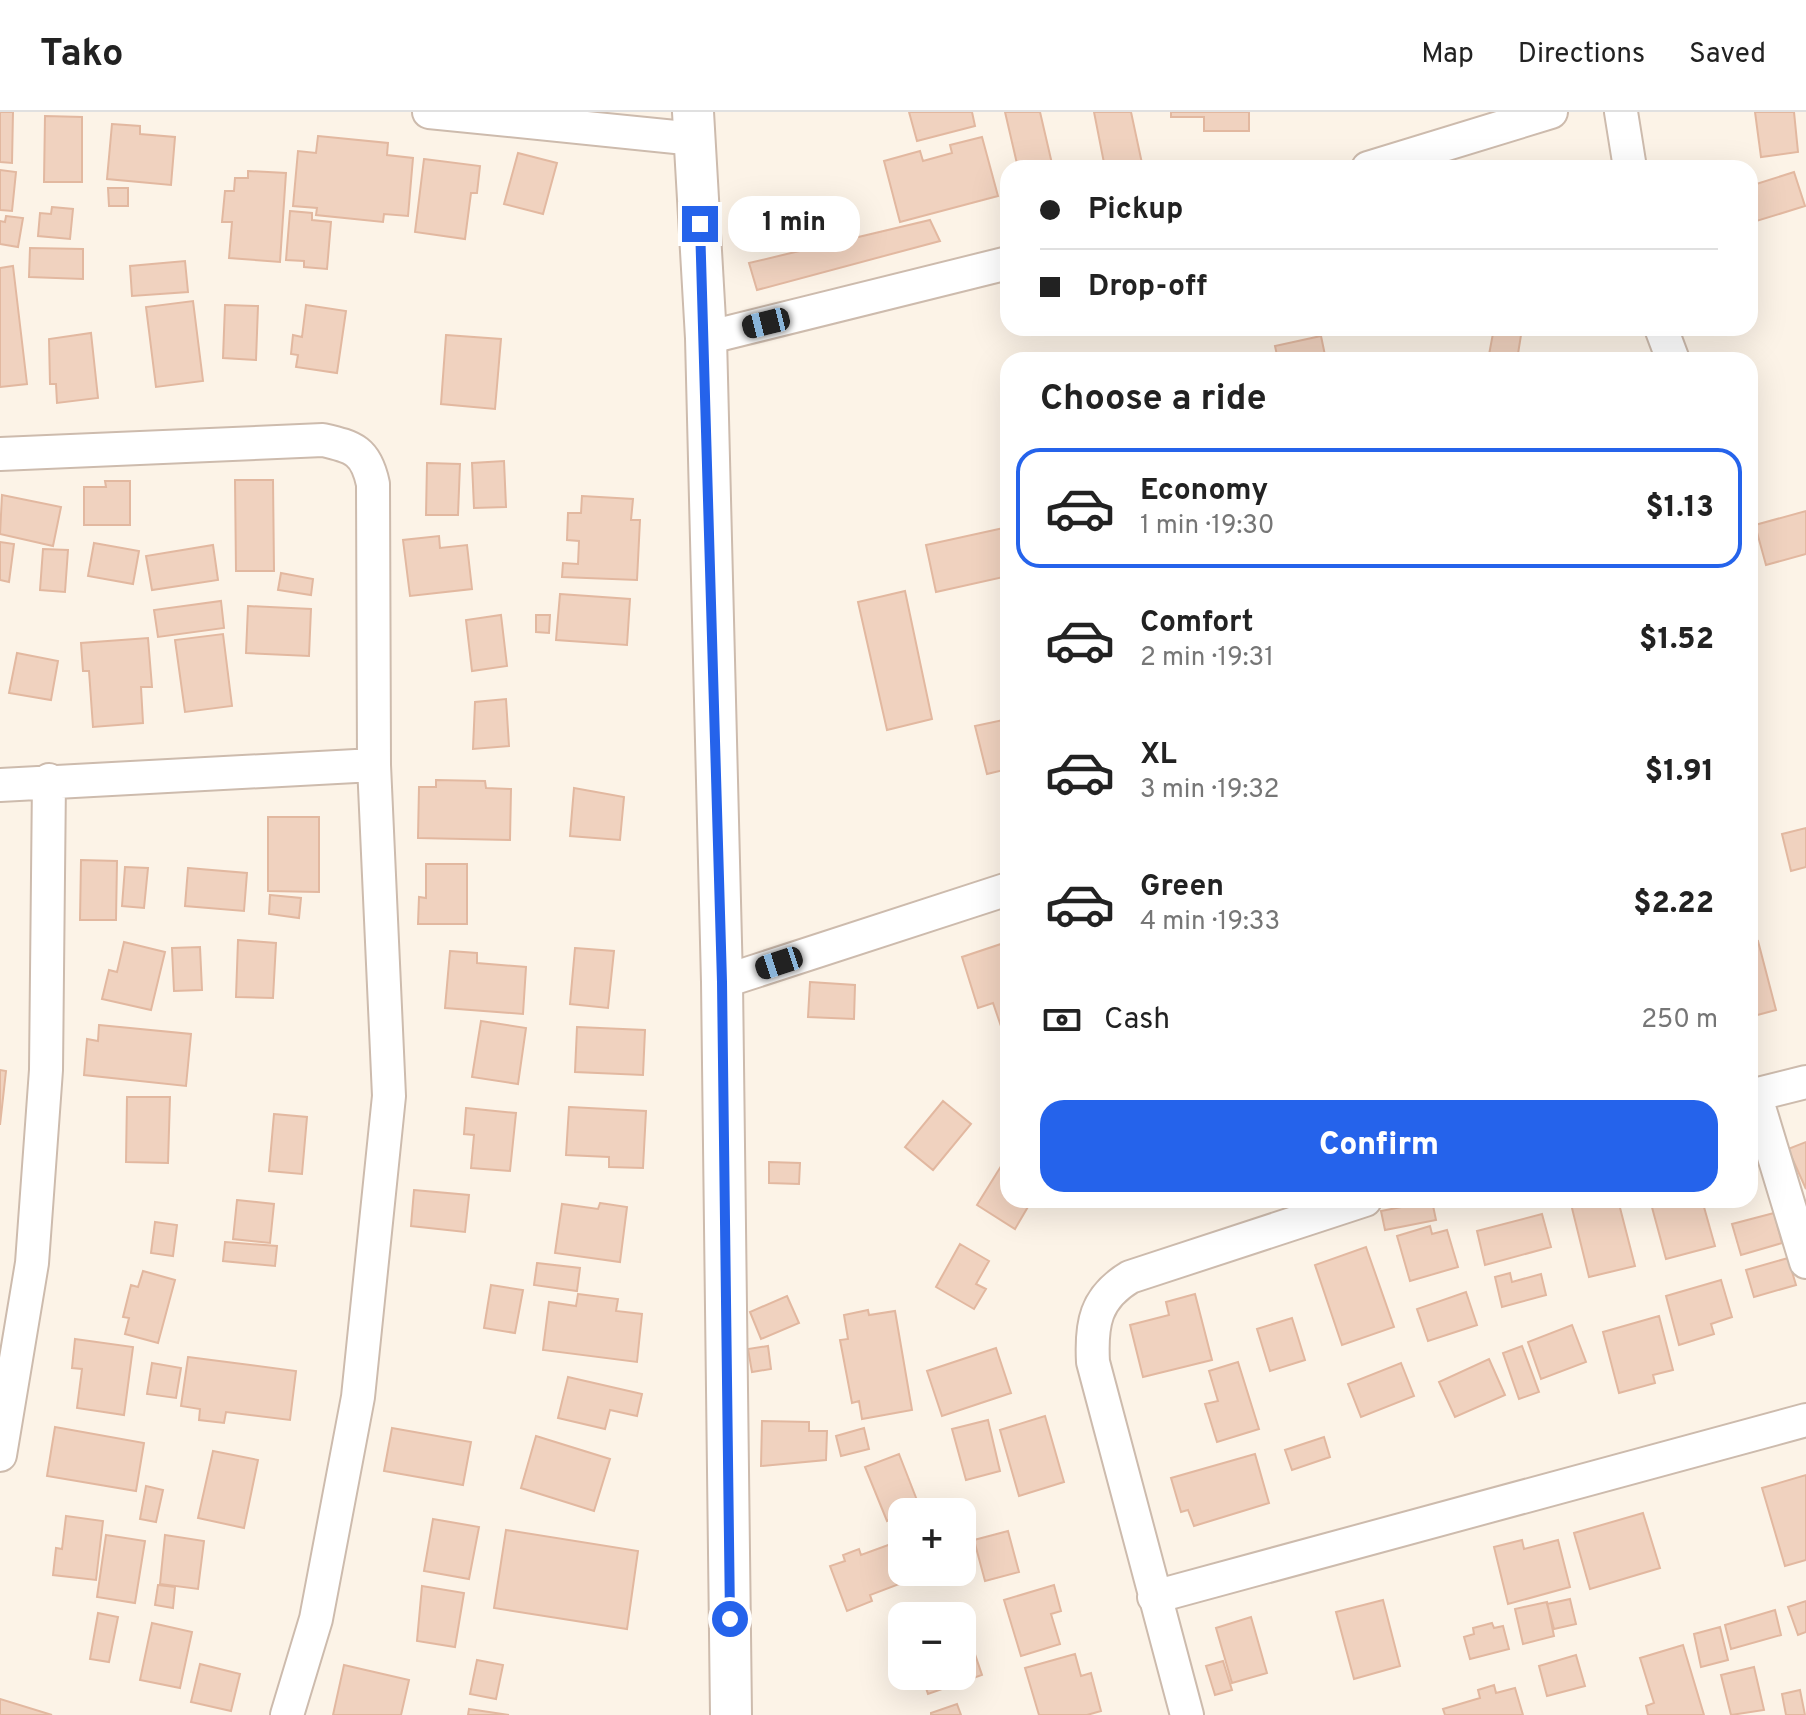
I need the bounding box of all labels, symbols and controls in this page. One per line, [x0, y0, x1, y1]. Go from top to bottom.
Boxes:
text: Tako [40, 31, 123, 80]
text: Map [1421, 37, 1474, 73]
text: Directions [1518, 37, 1645, 73]
text: Saved [1689, 37, 1766, 73]
text: Pickup [1088, 192, 1183, 229]
callout: 1 min [728, 196, 860, 252]
route end [682, 206, 718, 242]
text: 1 min [762, 207, 826, 240]
text: Drop-off [1088, 269, 1207, 306]
car [740, 306, 792, 340]
text: Choose a ride [1040, 377, 1266, 423]
icon: car [1044, 472, 1116, 544]
text: Economy [1140, 473, 1268, 510]
text: $1.13 [1645, 490, 1714, 527]
text: 1 min · 19:30 [1140, 510, 1274, 543]
icon: car [1044, 604, 1116, 676]
text: Comfort [1140, 605, 1253, 642]
text: $1.52 [1639, 622, 1714, 659]
text: 2 min · 19:31 [1140, 642, 1274, 675]
icon: car [1044, 736, 1116, 808]
text: XL [1140, 737, 1177, 774]
text: $1.91 [1645, 754, 1714, 791]
text: 3 min · 19:32 [1140, 774, 1279, 807]
icon: car [1044, 868, 1116, 940]
text: Green [1140, 869, 1224, 906]
text: $2.22 [1633, 886, 1714, 923]
text: 4 min · 19:33 [1140, 906, 1280, 939]
car [752, 944, 806, 982]
icon: cash [1040, 998, 1084, 1042]
text: Cash [1104, 1002, 1170, 1039]
text: 250 m [1641, 1004, 1718, 1037]
button: Confirm [1040, 1100, 1718, 1192]
map controls [888, 1498, 976, 1690]
button: + [888, 1498, 976, 1586]
route start [712, 1601, 748, 1637]
button: − [888, 1602, 976, 1690]

